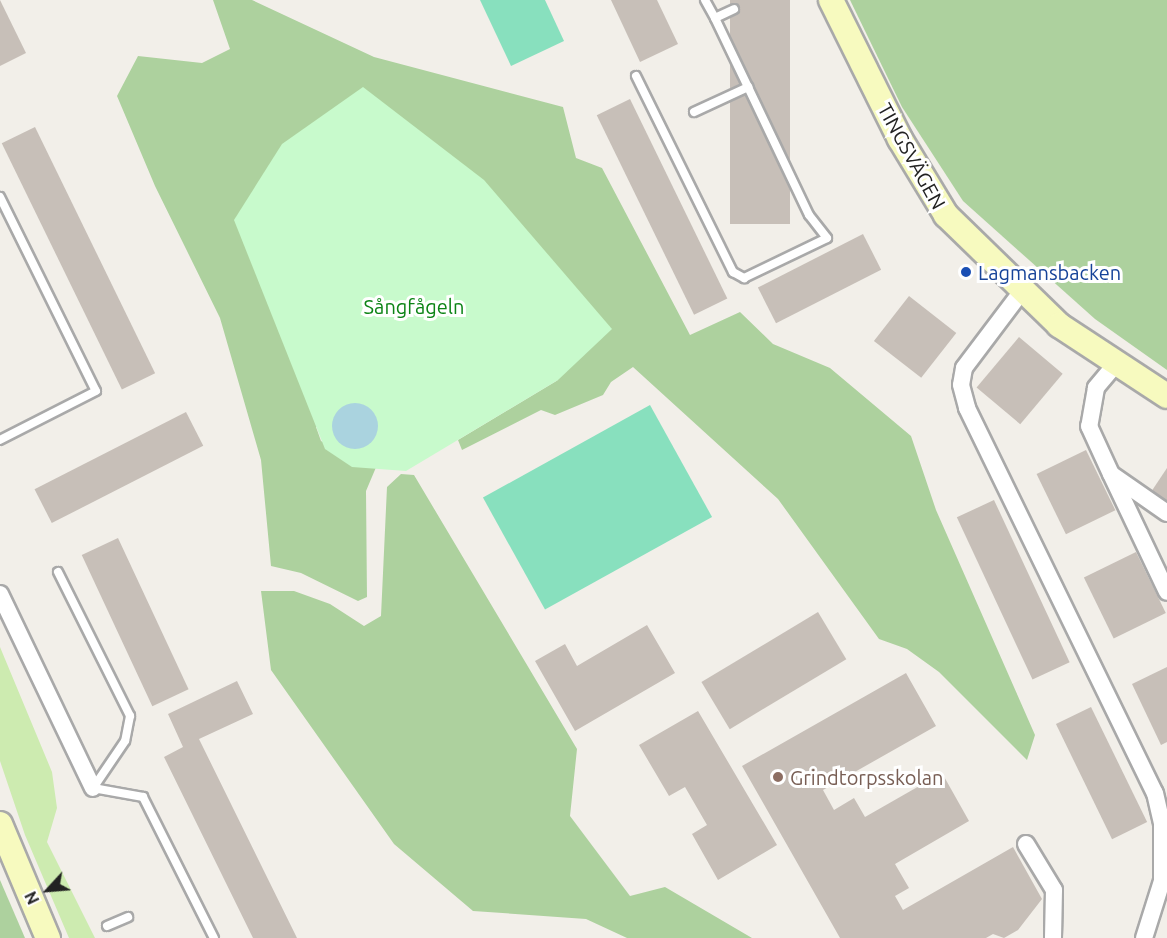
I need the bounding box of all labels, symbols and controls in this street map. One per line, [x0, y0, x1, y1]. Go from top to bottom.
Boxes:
street label: TINGSVÄGEN [873, 99, 951, 213]
place label: Lagmansbacken [978, 260, 1121, 284]
marker: Lagmansbacken [959, 265, 973, 279]
park label: Sångfågeln [364, 294, 464, 318]
place label: Grindtorpsskolan [790, 765, 943, 789]
marker: Grindtorpsskolan [771, 770, 785, 784]
north arrow [18, 860, 78, 920]
text: N [21, 889, 43, 907]

